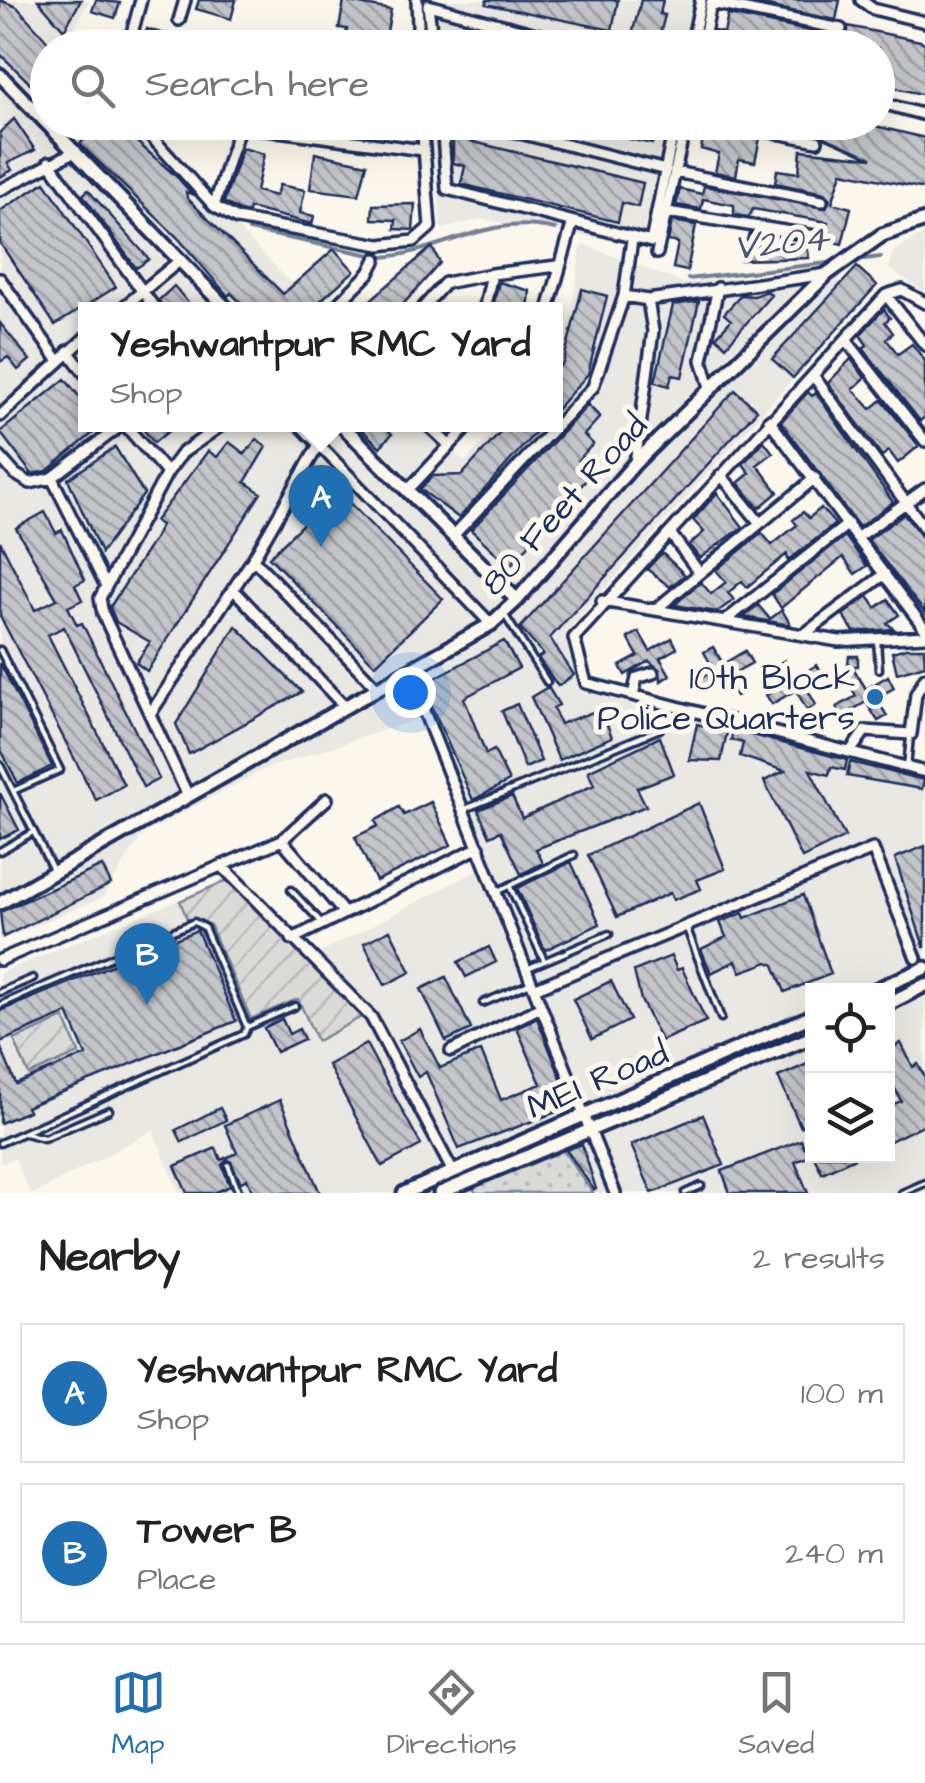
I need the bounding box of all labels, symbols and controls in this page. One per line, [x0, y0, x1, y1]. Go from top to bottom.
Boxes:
search box [30, 30, 895, 140]
icon: search [65, 58, 120, 113]
text: Search here [145, 59, 369, 111]
water label: V204 [731, 212, 833, 274]
popup [78, 302, 563, 432]
text: Yeshwantpur RMC Yard [110, 319, 531, 371]
text: Shop [110, 371, 182, 416]
street label: 80 Feet Road [469, 403, 659, 607]
pin: A [288, 464, 354, 547]
place label: 10th Block Police Quarters [597, 654, 855, 743]
your location [385, 667, 436, 718]
marker: 10th Block Police Quarters [864, 686, 886, 708]
pin: B [114, 922, 180, 1005]
map controls [805, 983, 895, 1163]
button: locate [805, 983, 895, 1073]
street label: MEI Road [519, 1029, 676, 1132]
button: layers [805, 1073, 895, 1163]
text: Nearby [40, 1229, 180, 1287]
text: 2 results [753, 1236, 885, 1281]
text: Yeshwantpur RMC Yard [137, 1345, 558, 1397]
text: A [64, 1371, 85, 1416]
text: 100 m [801, 1371, 883, 1416]
text: Shop [137, 1397, 209, 1442]
text: Tower B [137, 1505, 297, 1557]
text: B [63, 1531, 86, 1576]
text: 240 m [785, 1531, 883, 1576]
text: Place [137, 1557, 216, 1602]
tab: Map [111, 1665, 166, 1764]
tab: Directions [387, 1665, 517, 1764]
tab: Saved [738, 1665, 814, 1764]

